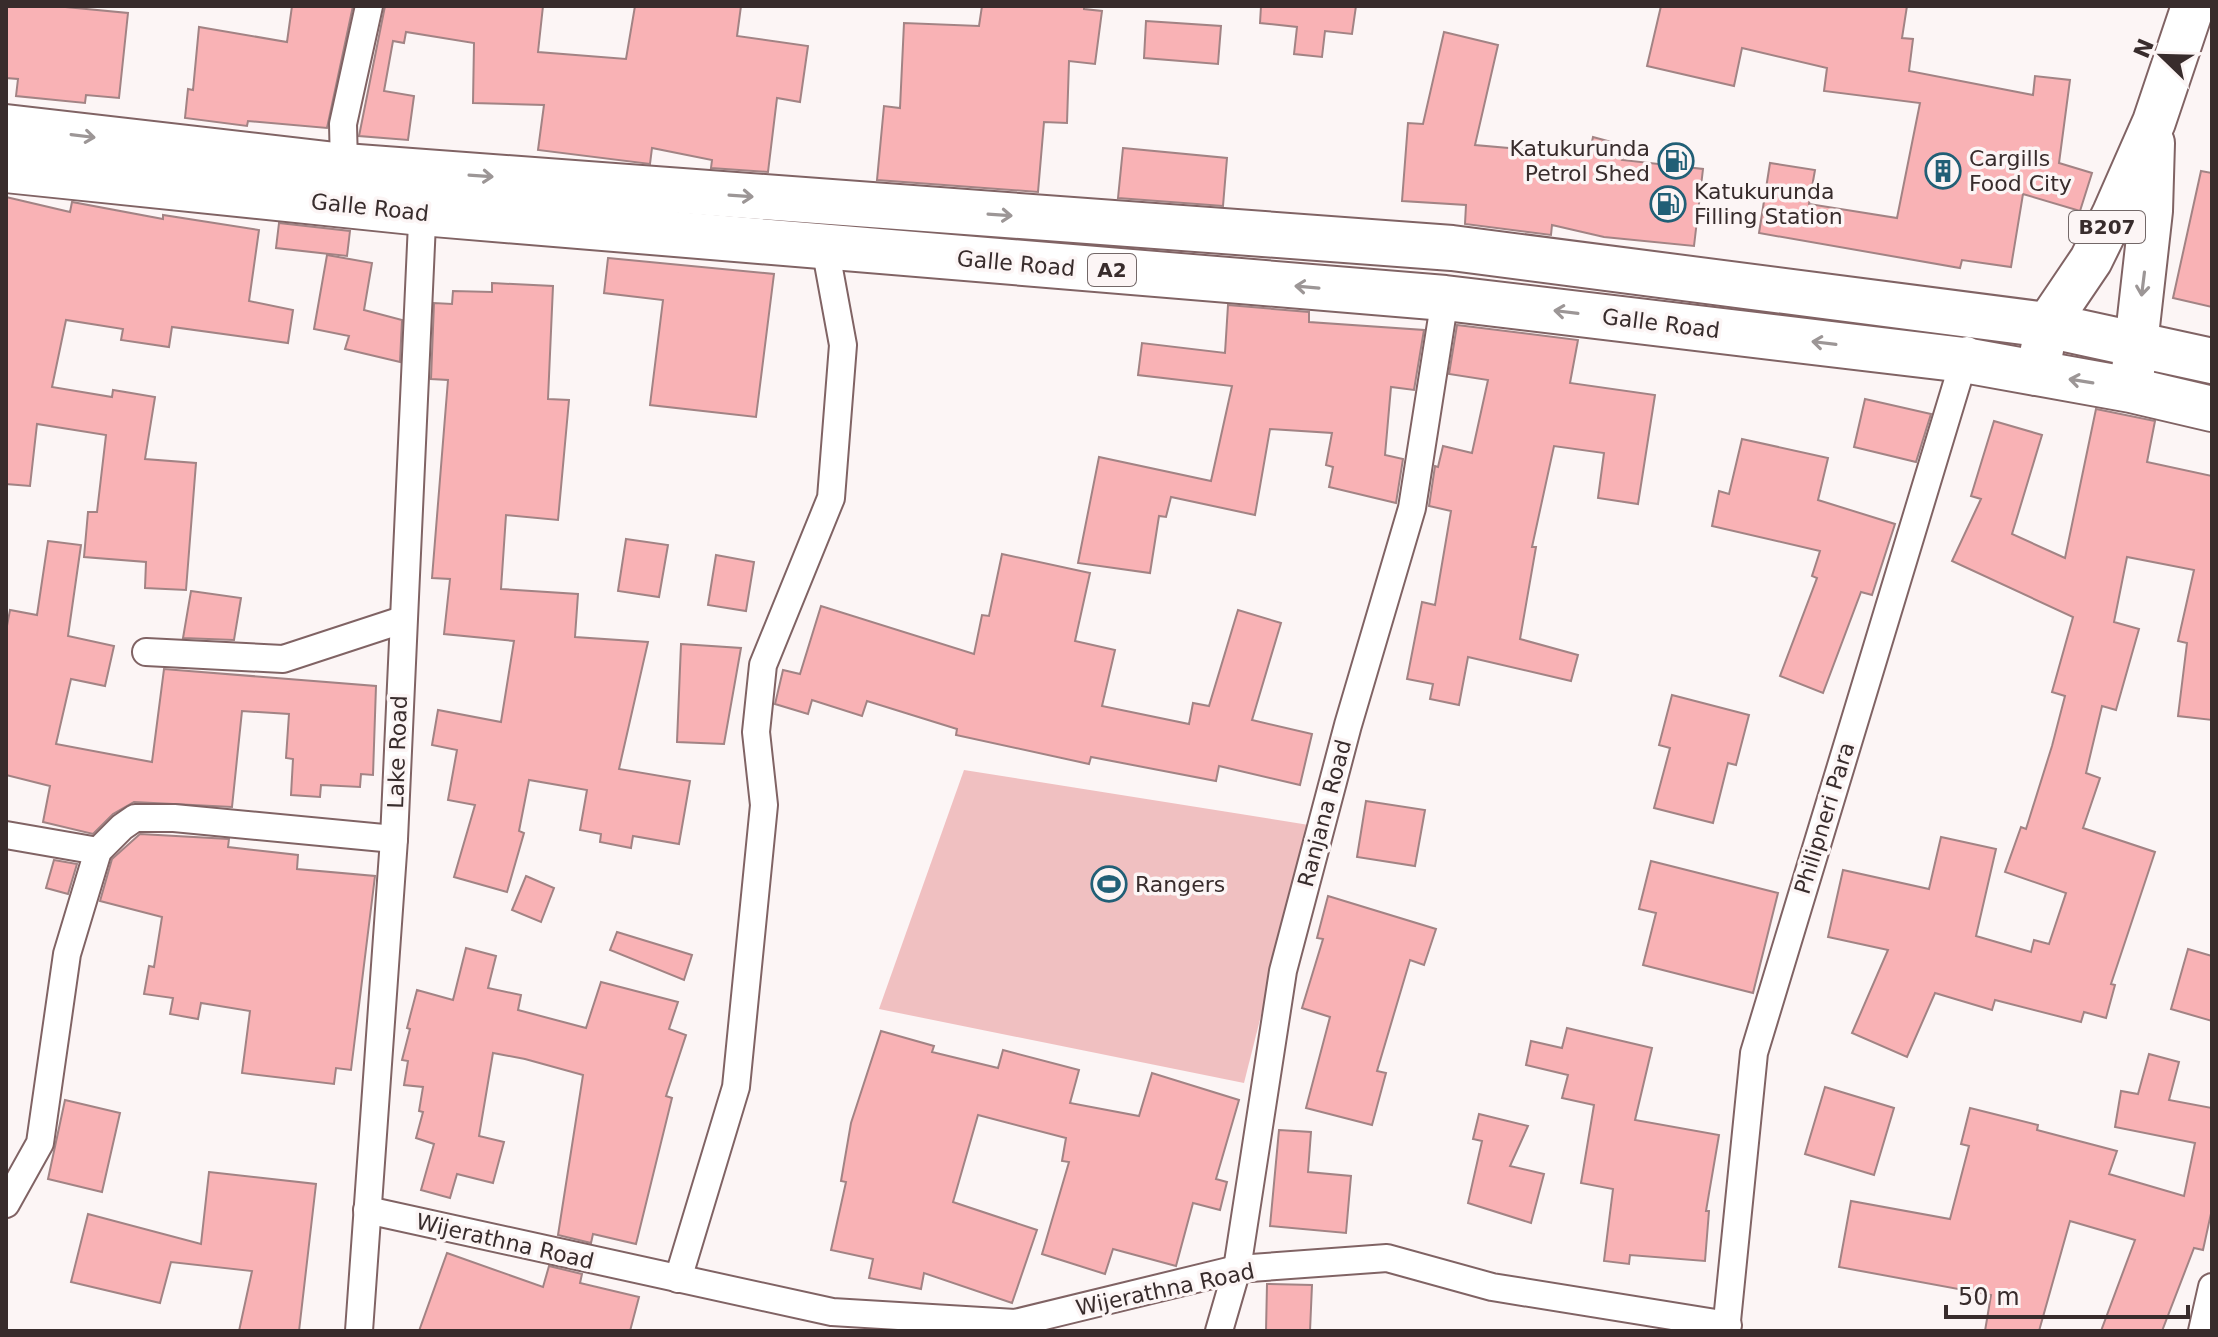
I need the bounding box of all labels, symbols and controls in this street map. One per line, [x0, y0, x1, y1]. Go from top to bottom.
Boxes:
north arrow [2122, 16, 2202, 96]
text: N [2129, 35, 2159, 62]
one-way arrow [70, 128, 96, 143]
place label: Katukurunda Petrol Shed [1510, 136, 1650, 186]
fuel station icon: Katukurunda Petrol Shed [1657, 142, 1695, 180]
place label: Cargills Food City [1969, 146, 2072, 196]
building icon: Cargills Food City [1924, 152, 1962, 190]
one-way arrow [467, 169, 494, 184]
place label: Katukurunda Filling Station [1694, 179, 1843, 229]
fuel station icon: Katukurunda Filling Station [1649, 185, 1687, 223]
street label: Galle Road [310, 189, 430, 226]
one-way arrow [727, 189, 754, 204]
one-way arrow [986, 208, 1013, 223]
road number: B207 [2069, 211, 2145, 243]
street label: Galle Road [956, 246, 1076, 281]
road number: A2 [1088, 254, 1136, 286]
one-way arrow [2135, 270, 2150, 296]
one-way arrow [1294, 279, 1321, 294]
one-way arrow [1554, 304, 1579, 319]
street label: Galle Road [1601, 304, 1721, 343]
one-way arrow [1812, 335, 1837, 350]
one-way arrow [2069, 373, 2094, 388]
street label: Lake Road [383, 695, 412, 809]
street label: Ranjana Road [1293, 737, 1356, 890]
street label: Philipneri Para [1790, 739, 1859, 897]
sports icon: Rangers [1090, 865, 1128, 903]
place label: Rangers [1135, 872, 1225, 897]
street label: Wijerathna Road [414, 1209, 596, 1274]
street label: Wijerathna Road [1074, 1258, 1257, 1321]
scale bar [1946, 1269, 2188, 1319]
text: 50 m [1958, 1283, 2020, 1311]

